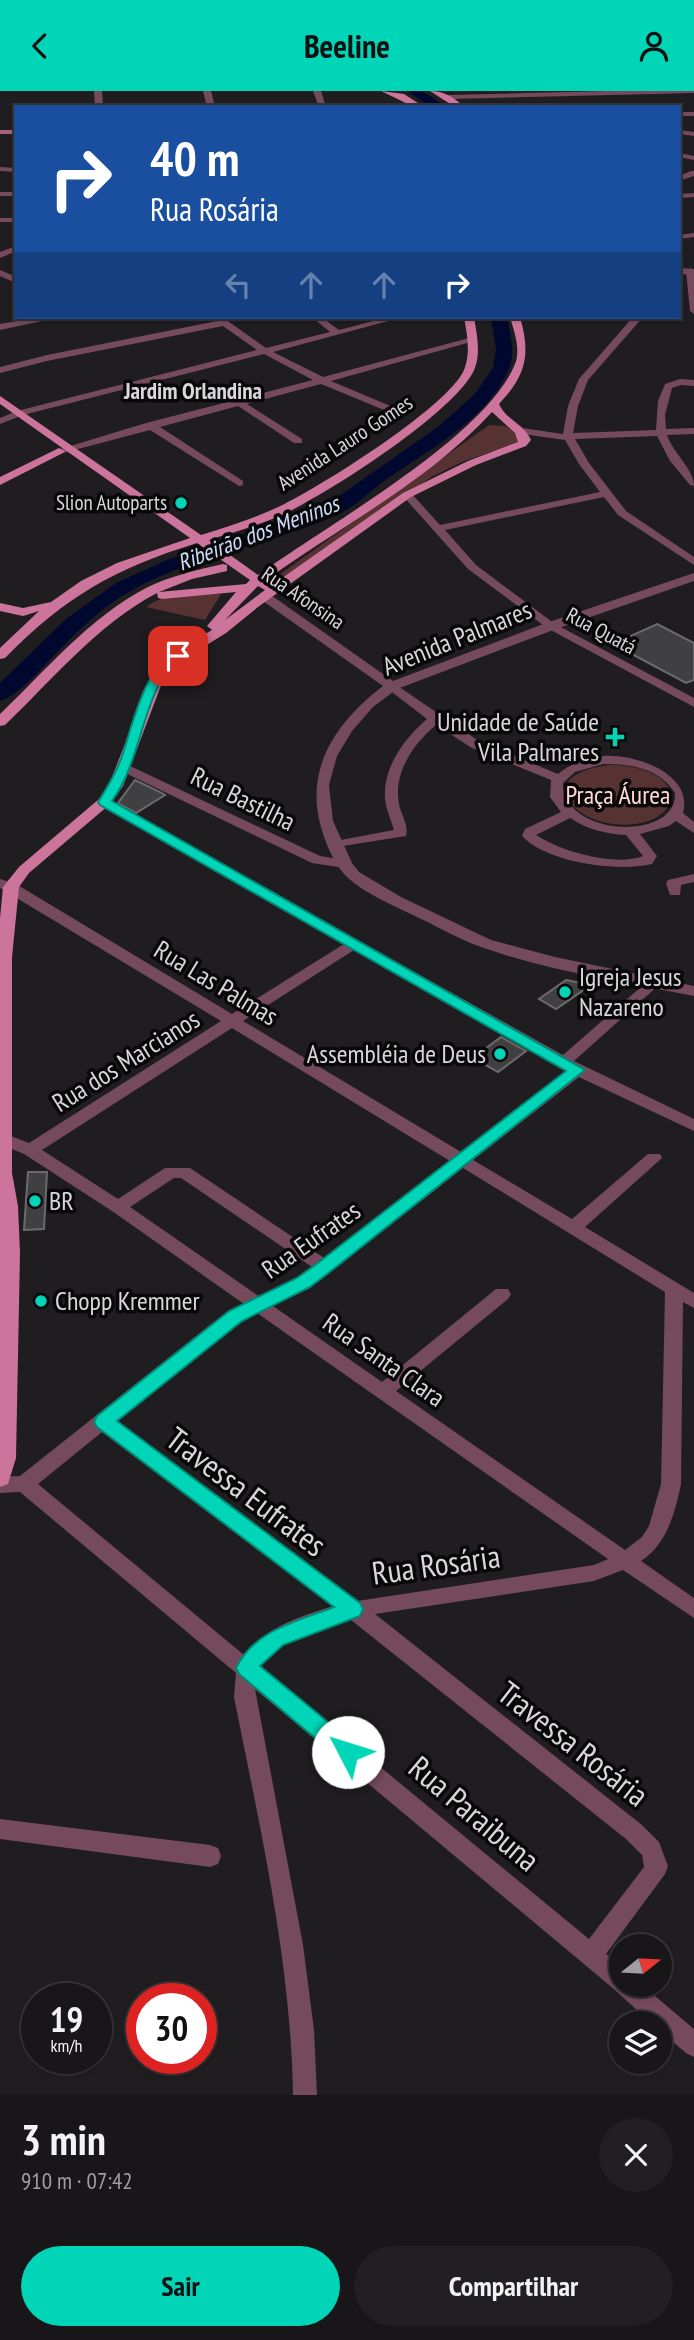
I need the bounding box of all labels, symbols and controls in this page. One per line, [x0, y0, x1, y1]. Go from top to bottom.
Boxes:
text: Beeline [304, 25, 390, 67]
icon: back [21, 27, 59, 65]
icon: person [635, 27, 673, 65]
text: 40 m [150, 126, 239, 190]
icon: right [35, 133, 126, 224]
text: Rua Rosária [150, 188, 279, 230]
icon: left [219, 266, 257, 304]
icon: ahead [292, 266, 330, 304]
icon: ahead [365, 266, 403, 304]
icon: right [438, 266, 476, 304]
district label: Jardim Orlandina [123, 376, 262, 405]
street label: Avenida Lauro Gomes [272, 389, 417, 496]
water label: Ribeirão dos Meninos [173, 488, 345, 577]
place label: Slion Autoparts [56, 489, 167, 516]
marker: Slion Autoparts [173, 495, 189, 511]
street label: Rua Afonsina [257, 560, 350, 635]
street label: Avenida Palmares [377, 593, 536, 682]
street label: Rua Quatá [562, 601, 641, 660]
pin [148, 626, 208, 686]
icon: arrive [159, 637, 197, 675]
place label: Unidade de Saúde Vila Palmares [437, 705, 599, 768]
marker: Unidade de Saúde Vila Palmares [605, 727, 625, 747]
street label: Rua Bastilha [186, 759, 301, 838]
park label: Praça Áurea [566, 778, 670, 811]
street label: Rua Las Palmas [148, 933, 284, 1032]
place label: Igreja Jesus Nazareno [579, 960, 682, 1023]
marker: Igreja Jesus Nazareno [557, 984, 573, 1000]
street label: Rua dos Marcianos [46, 1002, 205, 1119]
place label: Assembléia de Deus [307, 1037, 486, 1070]
marker: Assembléia de Deus [492, 1046, 508, 1062]
place label: BR [49, 1184, 74, 1217]
marker: BR [27, 1193, 43, 1209]
street label: Rua Eufrates [255, 1194, 366, 1285]
place label: Chopp Kremmer [55, 1284, 200, 1317]
marker: Chopp Kremmer [33, 1293, 49, 1309]
street label: Rua Santa Clara [317, 1305, 452, 1414]
street label: Travessa Eufrates [158, 1417, 335, 1565]
street label: Rua Rosária [369, 1534, 503, 1594]
street label: Travessa Rosária [490, 1671, 657, 1815]
position arrow [311, 1715, 385, 1789]
street label: Rua Paraibuna [400, 1746, 549, 1880]
north arrow [609, 1934, 672, 1997]
map controls [609, 1934, 672, 2074]
speed limit sign: 30 [126, 1983, 217, 2074]
text: 19 [50, 1996, 83, 2042]
button: layers [609, 2011, 672, 2074]
text: km/h [51, 2034, 82, 2057]
text: 3 min [21, 2112, 106, 2167]
button: close [599, 2118, 673, 2192]
text: 910 m · 07:42 [21, 2166, 133, 2195]
button: Sair [21, 2246, 340, 2326]
button: Compartilhar [354, 2246, 673, 2326]

